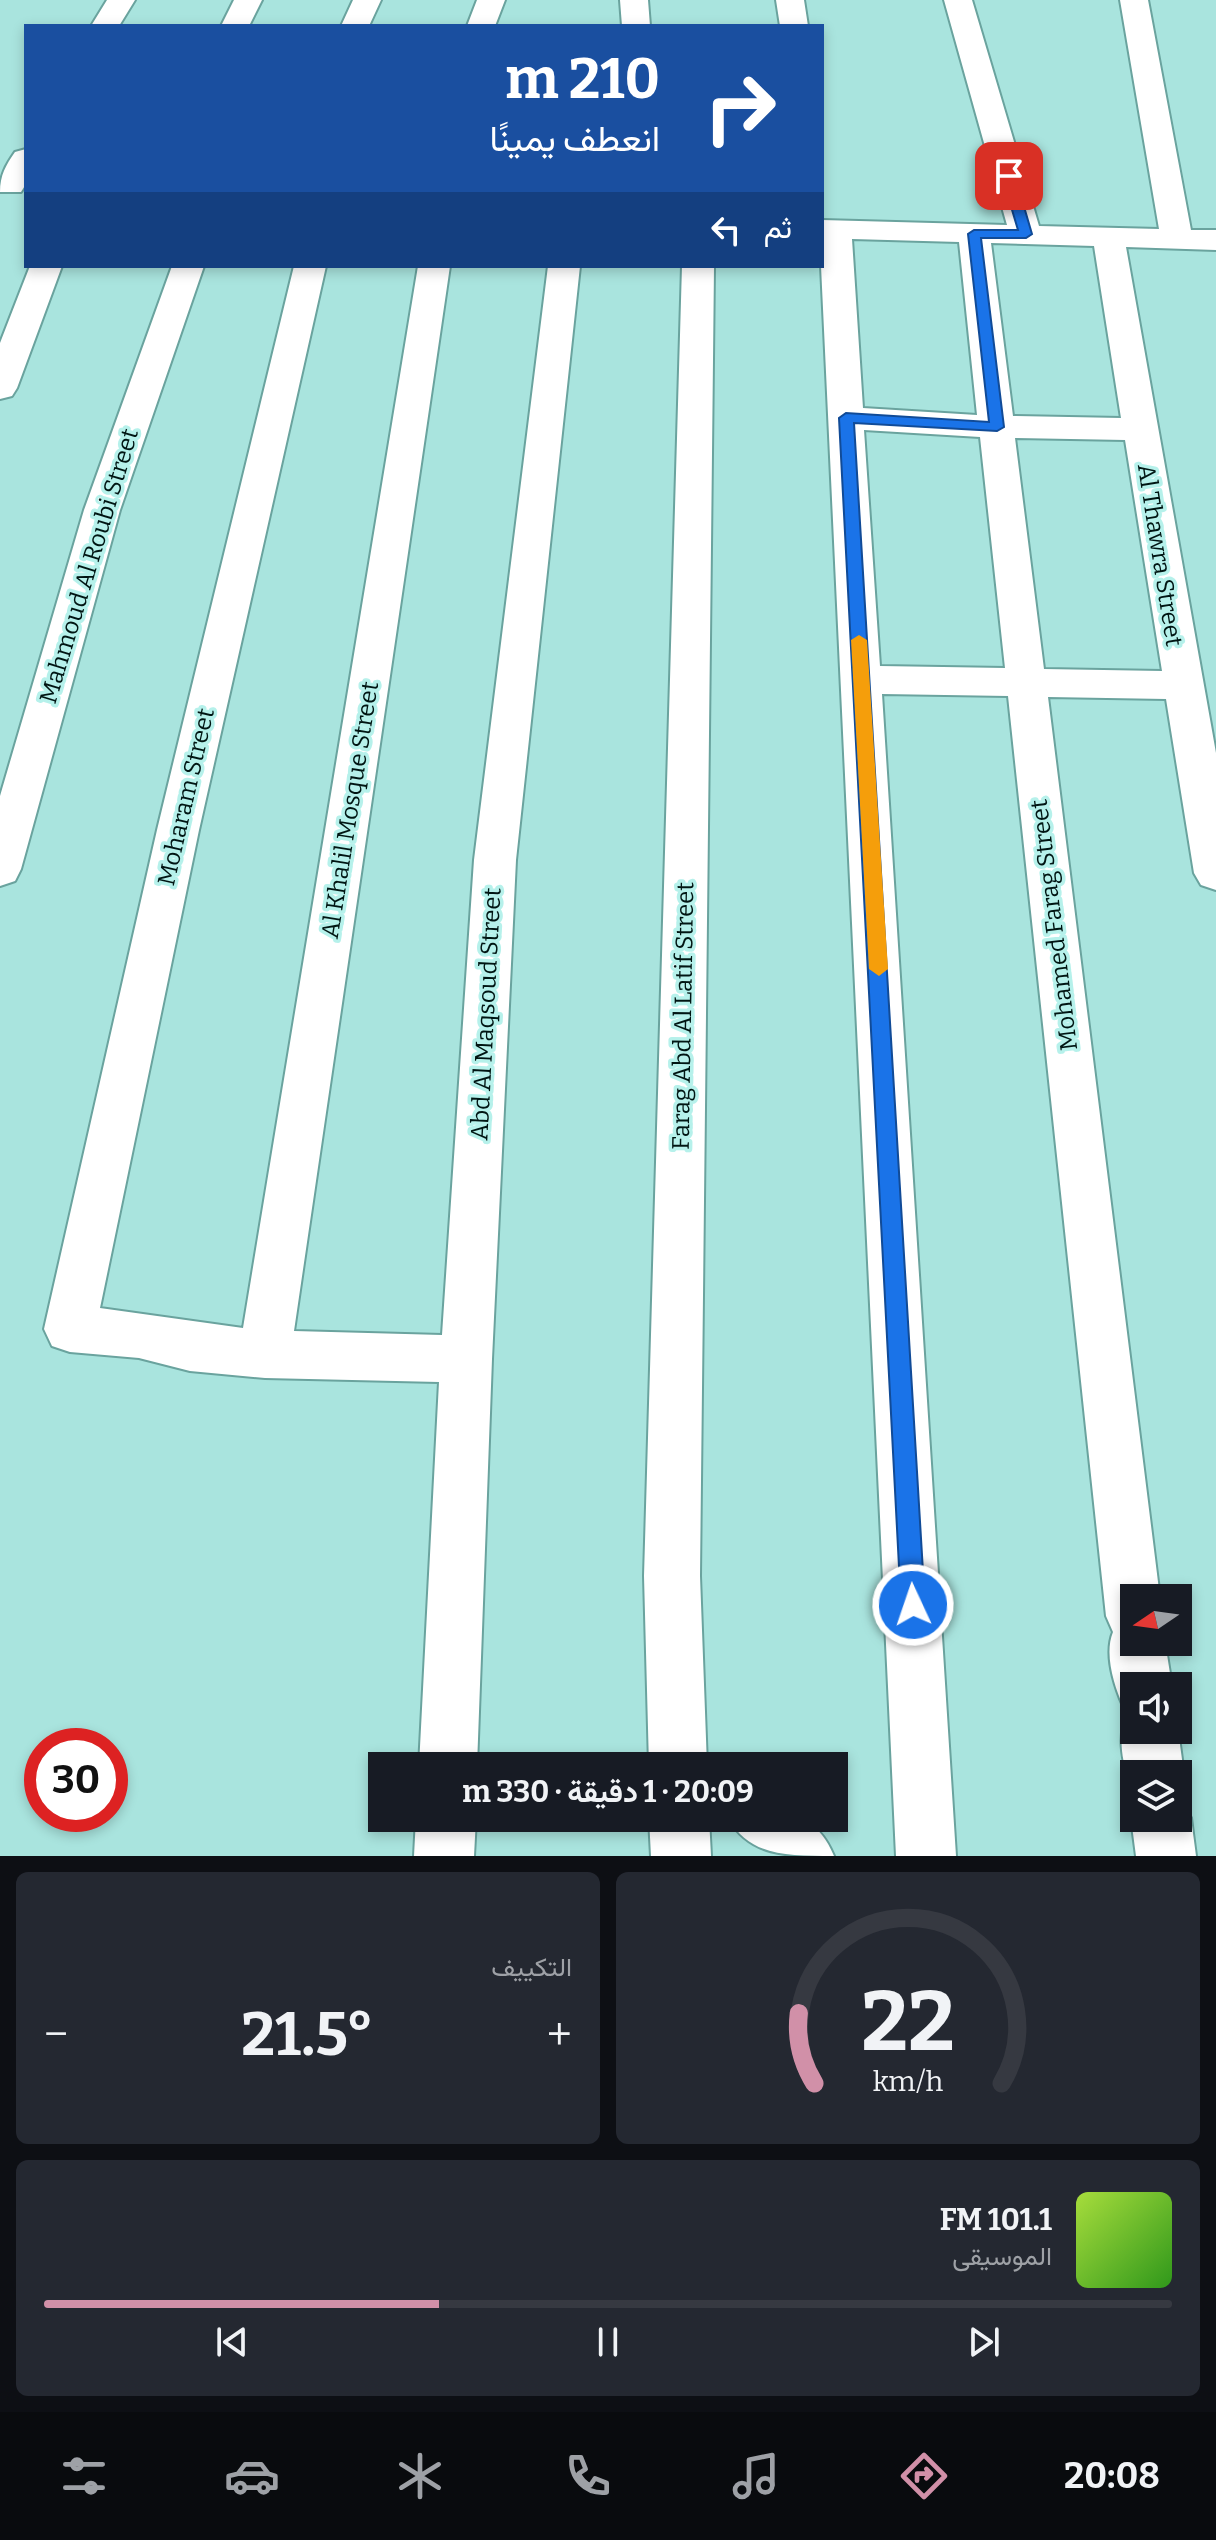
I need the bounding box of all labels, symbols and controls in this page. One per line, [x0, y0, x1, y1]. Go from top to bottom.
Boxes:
text: 210 m [505, 46, 660, 113]
icon: right [688, 56, 792, 160]
text: انعطف يمينًا [489, 117, 660, 161]
pin [975, 142, 1043, 210]
icon: arrive [987, 154, 1031, 198]
icon: left [704, 208, 748, 252]
text: ثم [764, 210, 792, 246]
street label: Mahmoud Al Roubi Street [34, 425, 144, 707]
street label: Al Thawra Street [1132, 462, 1188, 648]
street label: Al Khalil Mosque Street [316, 679, 384, 941]
street label: Moharam Street [152, 705, 220, 888]
street label: Mohamed Farag Street [1025, 798, 1083, 1052]
street label: Farag Abd Al Latif Street [667, 881, 699, 1150]
street label: Abd Al Maqsoud Street [465, 887, 507, 1141]
position arrow [871, 1563, 955, 1647]
north arrow [1120, 1584, 1192, 1656]
map controls [1120, 1584, 1192, 1832]
button: sound [1120, 1672, 1192, 1744]
speed limit sign: 30 [24, 1728, 128, 1832]
button: layers [1120, 1760, 1192, 1832]
text: 20:09 · 1 دقيقة · 330 m [462, 1774, 754, 1810]
text: التكييف [491, 1952, 572, 1983]
text: 22 [861, 1972, 955, 2072]
text: 21.5° [241, 1999, 374, 2071]
text: − [44, 2008, 68, 2061]
text: + [547, 2008, 572, 2061]
text: km/h [873, 2064, 944, 2099]
text: 101.1 FM [940, 2202, 1052, 2238]
text: الموسيقى [952, 2241, 1052, 2272]
icon: previous [210, 2320, 254, 2364]
icon: pause [586, 2320, 630, 2364]
icon: next [962, 2320, 1006, 2364]
icon: filters [56, 2448, 112, 2504]
icon: car [224, 2448, 280, 2504]
icon: climate [392, 2448, 448, 2504]
icon: phone [560, 2448, 616, 2504]
icon: music [728, 2448, 784, 2504]
icon: directions [896, 2448, 952, 2504]
text: 20:08 [1064, 2454, 1160, 2498]

